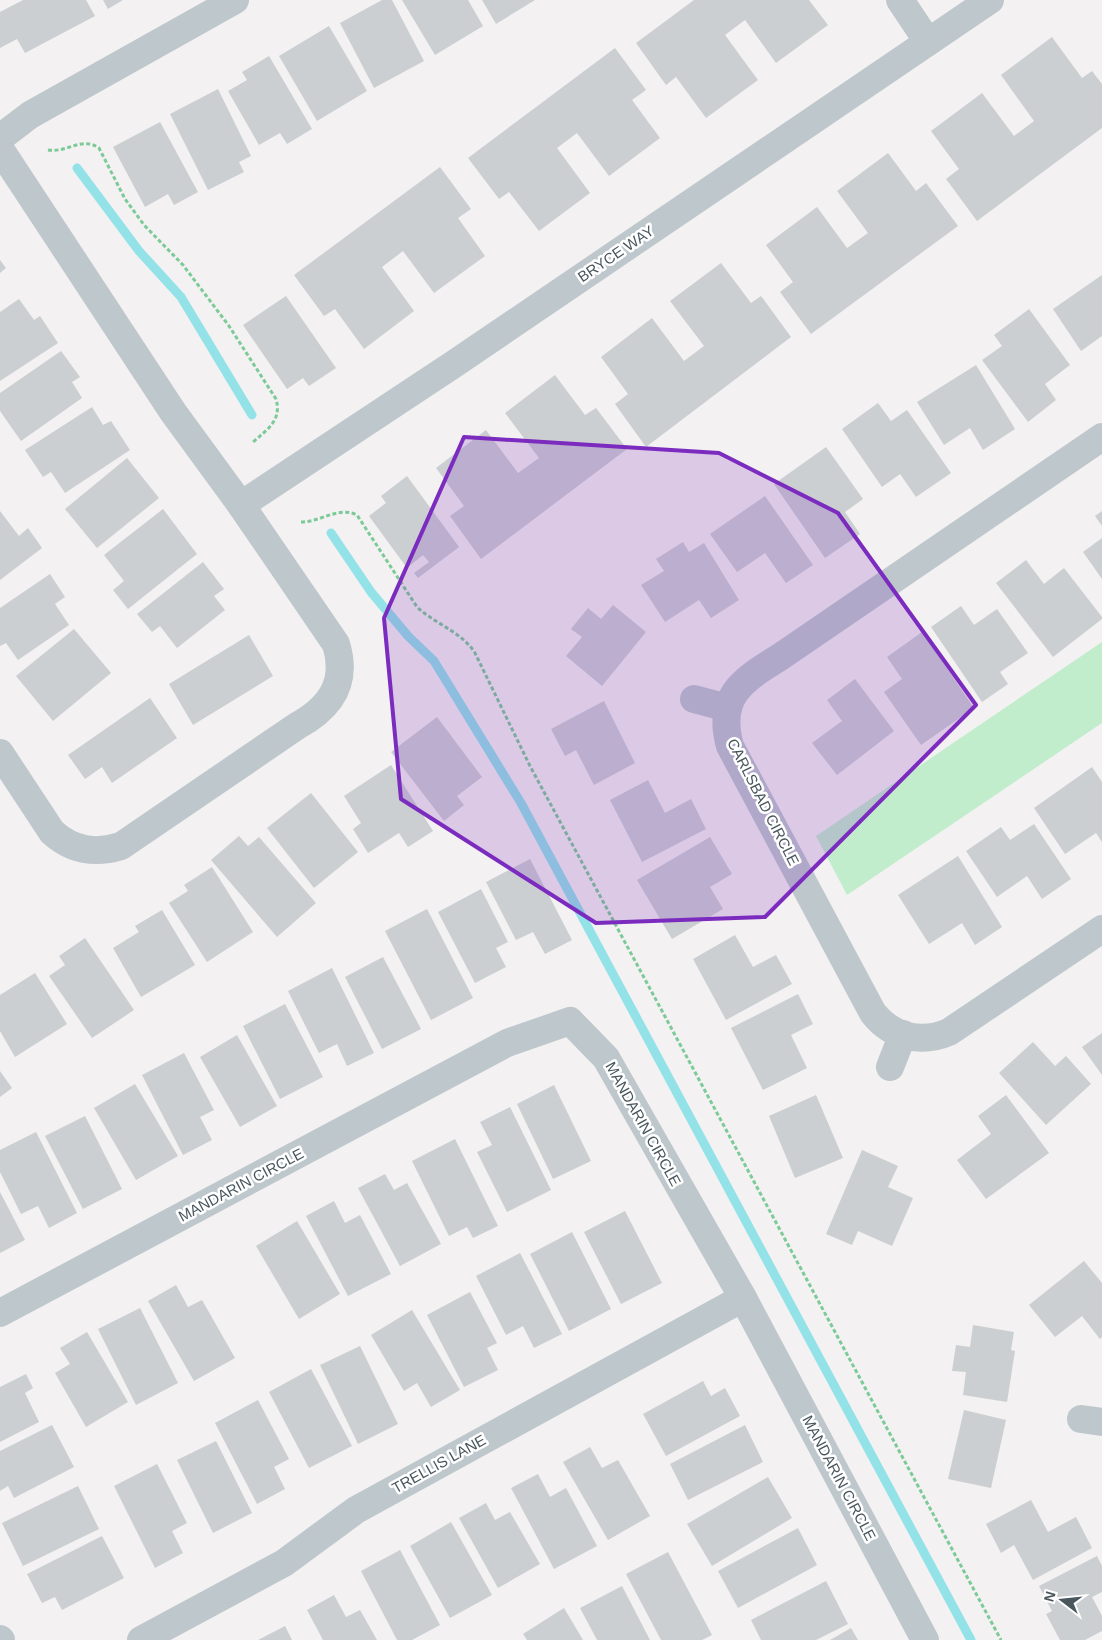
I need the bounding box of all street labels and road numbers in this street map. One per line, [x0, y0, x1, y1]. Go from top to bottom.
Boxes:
street label: BRYCE WAY [574, 222, 657, 285]
street label: CARLSBAD CIRCLE [724, 736, 803, 868]
street label: MANDARIN CIRCLE [602, 1059, 685, 1189]
street label: MANDARIN CIRCLE [175, 1144, 306, 1225]
street label: MANDARIN CIRCLE [799, 1412, 880, 1543]
street label: TRELLIS LANE [389, 1431, 488, 1496]

